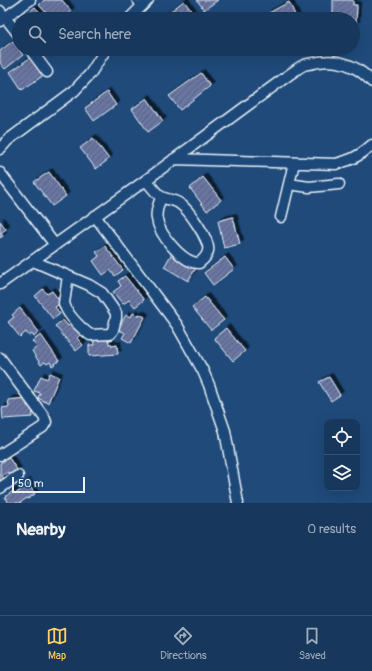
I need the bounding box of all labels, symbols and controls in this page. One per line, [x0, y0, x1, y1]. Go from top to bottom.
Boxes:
search box [12, 12, 360, 56]
icon: search [26, 23, 48, 45]
text: Search here [58, 25, 131, 44]
map controls [324, 419, 360, 491]
button: locate [324, 419, 360, 455]
button: layers [324, 455, 360, 491]
scale bar [12, 475, 85, 494]
text: 50 m [18, 477, 44, 490]
text: Nearby [16, 519, 65, 540]
text: 0 results [307, 521, 356, 537]
tab: Map [46, 625, 68, 662]
tab: Directions [160, 625, 207, 662]
tab: Saved [299, 625, 326, 662]

